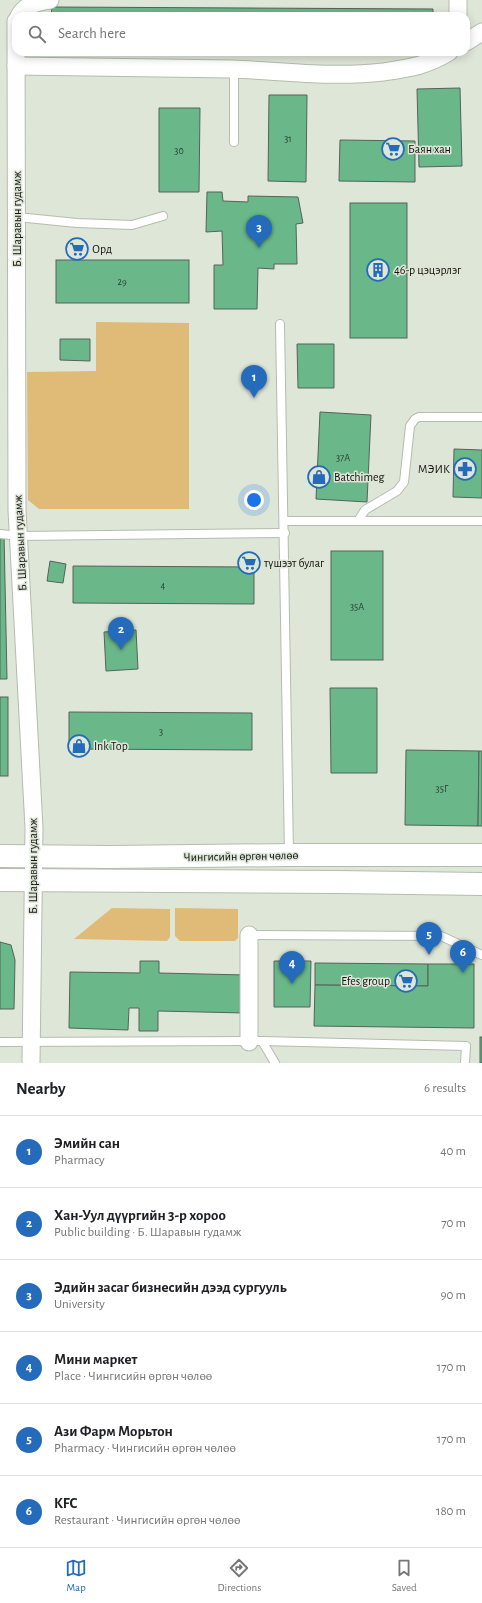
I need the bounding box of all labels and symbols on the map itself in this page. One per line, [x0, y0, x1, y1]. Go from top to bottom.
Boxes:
house number: 31 [284, 134, 292, 144]
supermarket icon: Баян хан [380, 136, 406, 162]
place label: Баян хан [408, 143, 451, 155]
house number: 30 [174, 146, 184, 156]
street label: Б. Шаравын гудамж [11, 171, 24, 267]
pin: 3 [246, 215, 272, 248]
supermarket icon: Орд [64, 236, 90, 262]
place label: Орд [92, 243, 112, 255]
building icon: 46-р цэцэрлэг [365, 257, 391, 283]
place label: 46-р цэцэрлэг [394, 264, 462, 276]
house number: 29 [117, 277, 127, 287]
pin: 1 [241, 365, 267, 398]
house number: 37А [336, 453, 350, 463]
pharmacy icon: МЭИК [452, 456, 478, 482]
place label: МЭИК [418, 463, 450, 475]
shop icon: Batchimeg [306, 464, 332, 490]
place label: Batchimeg [334, 471, 384, 483]
your location [244, 490, 264, 510]
street label: Б. Шаравын гудамж [11, 494, 30, 591]
supermarket icon: түшээт булаг [236, 550, 262, 576]
place label: түшээт булаг [263, 557, 325, 570]
house number: 4 [161, 581, 166, 591]
house number: 35А [350, 602, 364, 612]
pin: 2 [108, 617, 134, 650]
house number: 3 [159, 727, 163, 737]
shop icon: Ink Top [66, 733, 92, 759]
place label: Ink Top [94, 740, 128, 752]
house number: 35Г [436, 784, 449, 794]
street label: Б. Шаравын гудамж [27, 818, 40, 914]
street label: Чингисийн өргөн чөлөө [184, 849, 298, 863]
pin: 5 [416, 922, 442, 955]
pin: 6 [450, 940, 476, 973]
pin: 4 [279, 951, 305, 984]
supermarket icon: Efes group [393, 968, 419, 994]
place label: Efes group [341, 975, 390, 987]

